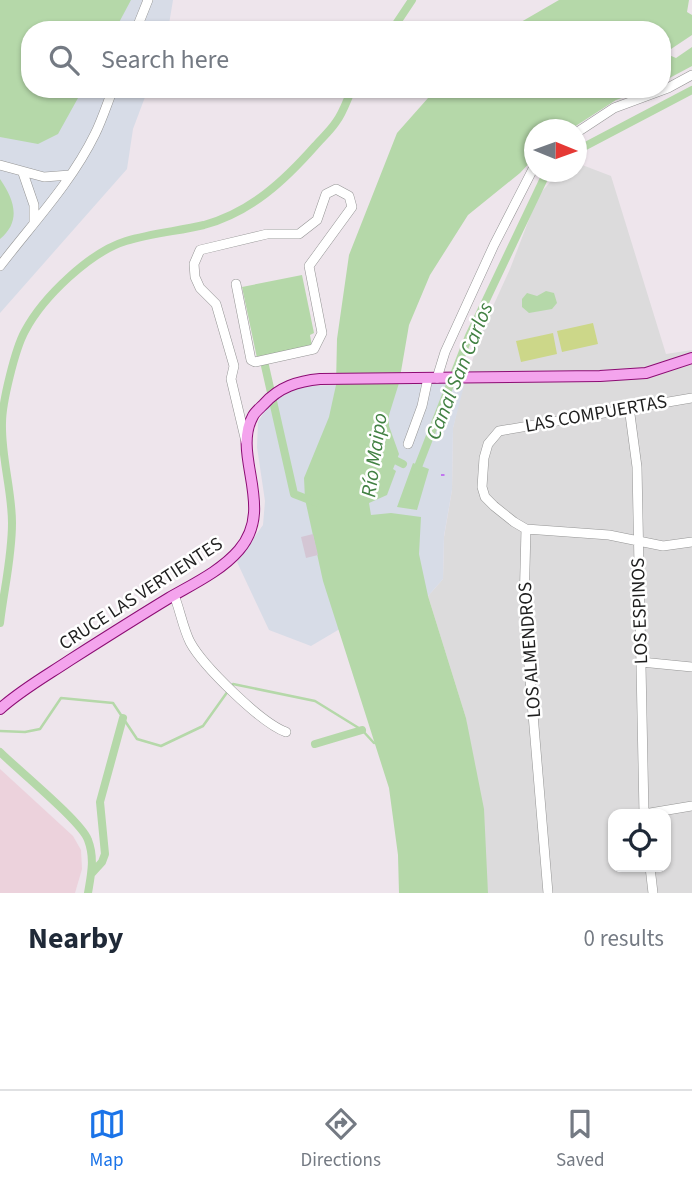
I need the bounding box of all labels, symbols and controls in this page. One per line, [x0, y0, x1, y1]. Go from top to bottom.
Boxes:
search box [21, 21, 671, 98]
icon: search [45, 41, 83, 79]
text: Search here [101, 41, 229, 78]
north arrow [524, 119, 587, 182]
water label: Canal San Carlos [418, 298, 500, 444]
street label: LAS COMPUERTAS [523, 388, 669, 440]
water label: Río Maipo [353, 411, 395, 499]
street label: CRUCE LAS VERTIENTES [54, 531, 228, 657]
street label: LOS ESPINOS [625, 557, 655, 665]
street label: LOS ALMENDROS [512, 581, 548, 719]
map controls [608, 809, 671, 872]
button: locate [608, 809, 671, 872]
text: Nearby [28, 917, 123, 960]
text: 0 results [584, 922, 664, 955]
tab: Map [88, 1105, 126, 1174]
tab: Directions [301, 1105, 381, 1174]
tab: Saved [556, 1105, 604, 1174]

